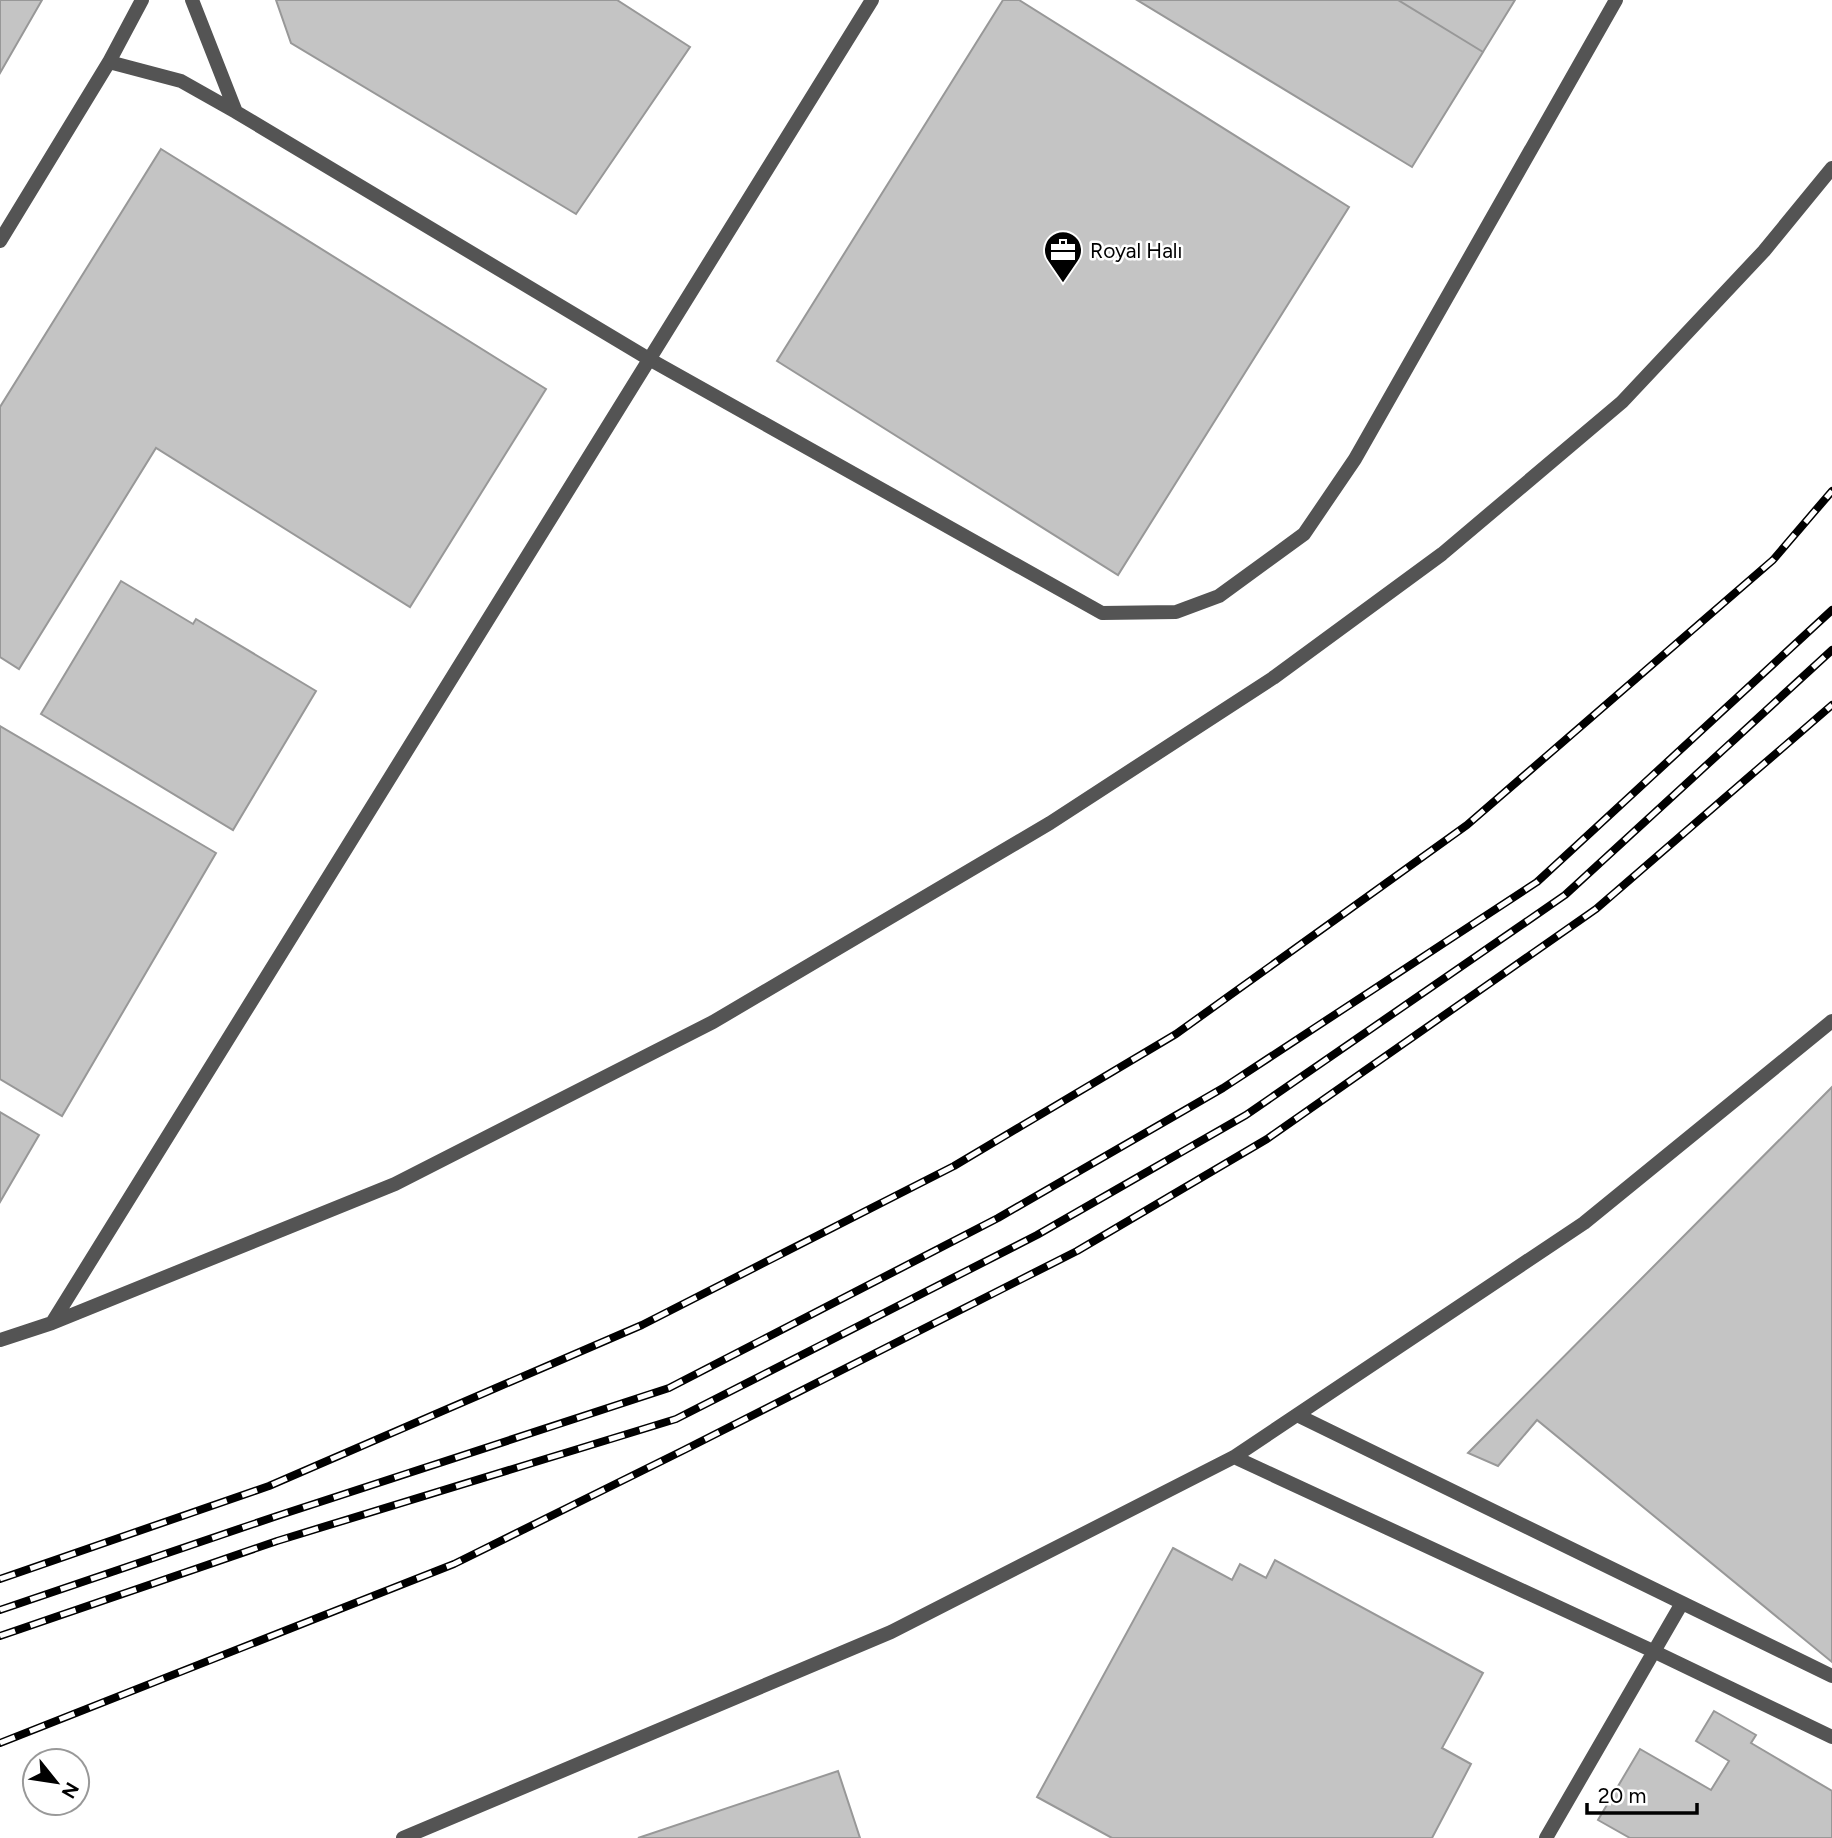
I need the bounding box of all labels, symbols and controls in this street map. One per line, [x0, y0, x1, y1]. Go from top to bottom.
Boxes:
office icon: Royal Halı [1042, 229, 1084, 284]
place label: Royal Halı [1090, 238, 1182, 263]
north arrow [21, 1747, 91, 1817]
scale bar [1587, 1772, 1697, 1816]
text: N [57, 1778, 84, 1802]
text: 20 m [1598, 1783, 1646, 1808]

